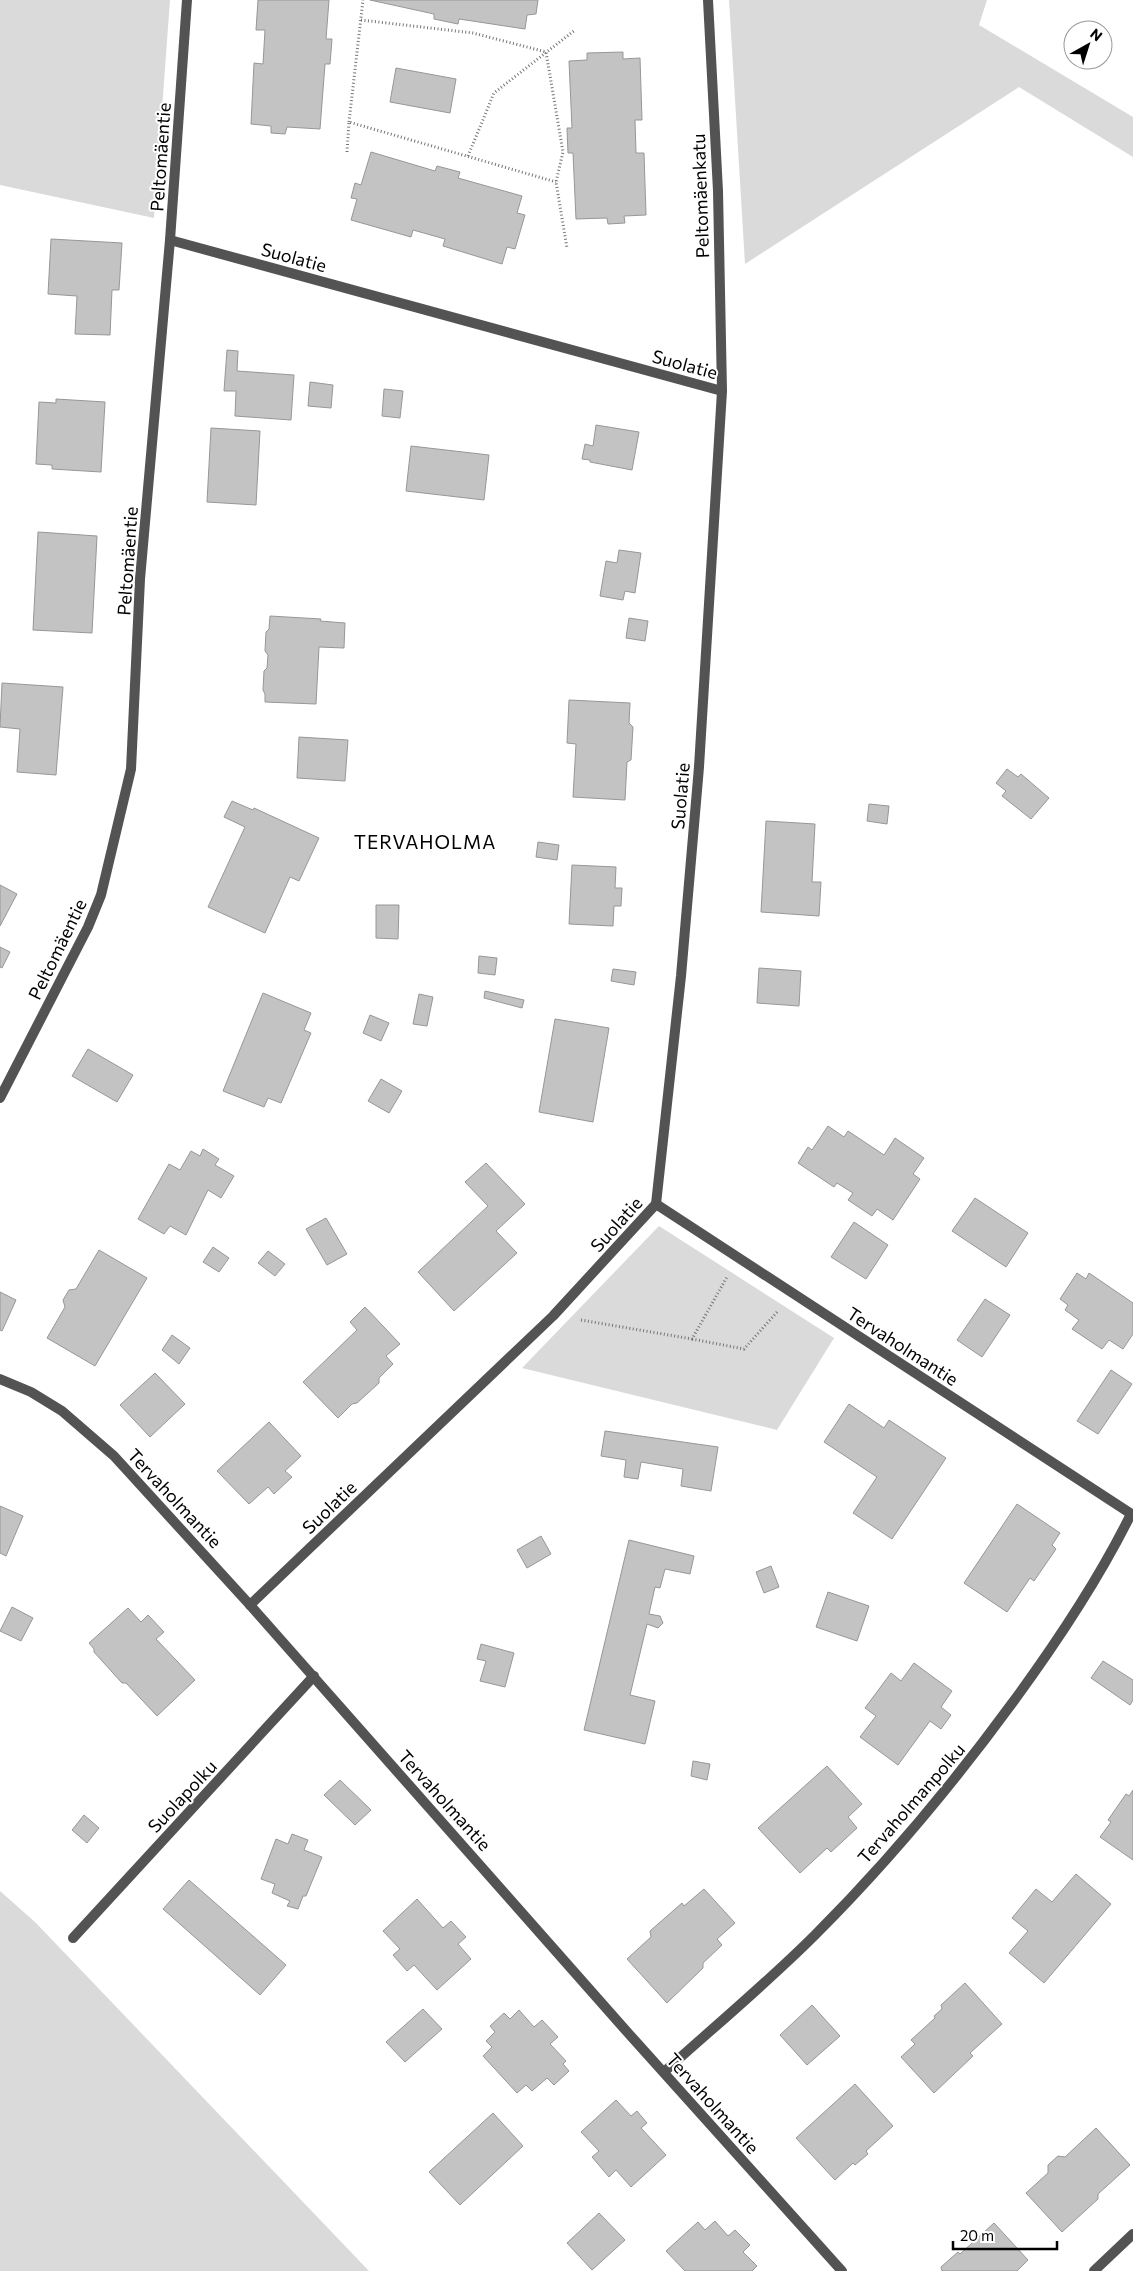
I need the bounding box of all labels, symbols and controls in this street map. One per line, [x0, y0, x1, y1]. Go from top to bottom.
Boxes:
north arrow [1063, 20, 1113, 70]
text: N [1087, 25, 1106, 44]
street label: Peltomäentie [145, 102, 175, 212]
street label: Peltomäenkatu [687, 133, 713, 259]
street label: Suolatie [259, 238, 329, 276]
street label: Suolatie [650, 345, 720, 383]
street label: Peltomäentie [112, 506, 142, 616]
street label: Suolatie [666, 762, 694, 830]
district label: TERVAHOLMA [354, 830, 496, 853]
street label: Peltomäentie [23, 895, 91, 1003]
street label: Suolatie [585, 1192, 647, 1256]
street label: Tervaholmantie [843, 1302, 963, 1390]
street label: Tervaholmantie [123, 1444, 227, 1552]
street label: Suolatie [297, 1476, 361, 1538]
street label: Tervaholmanpolku [853, 1738, 969, 1868]
street label: Tervaholmantie [394, 1745, 496, 1855]
street label: Suolapolku [143, 1755, 221, 1837]
street label: Tervaholmantie [662, 2048, 764, 2158]
scale bar [953, 2218, 1057, 2250]
text: 20 m [960, 2226, 994, 2244]

